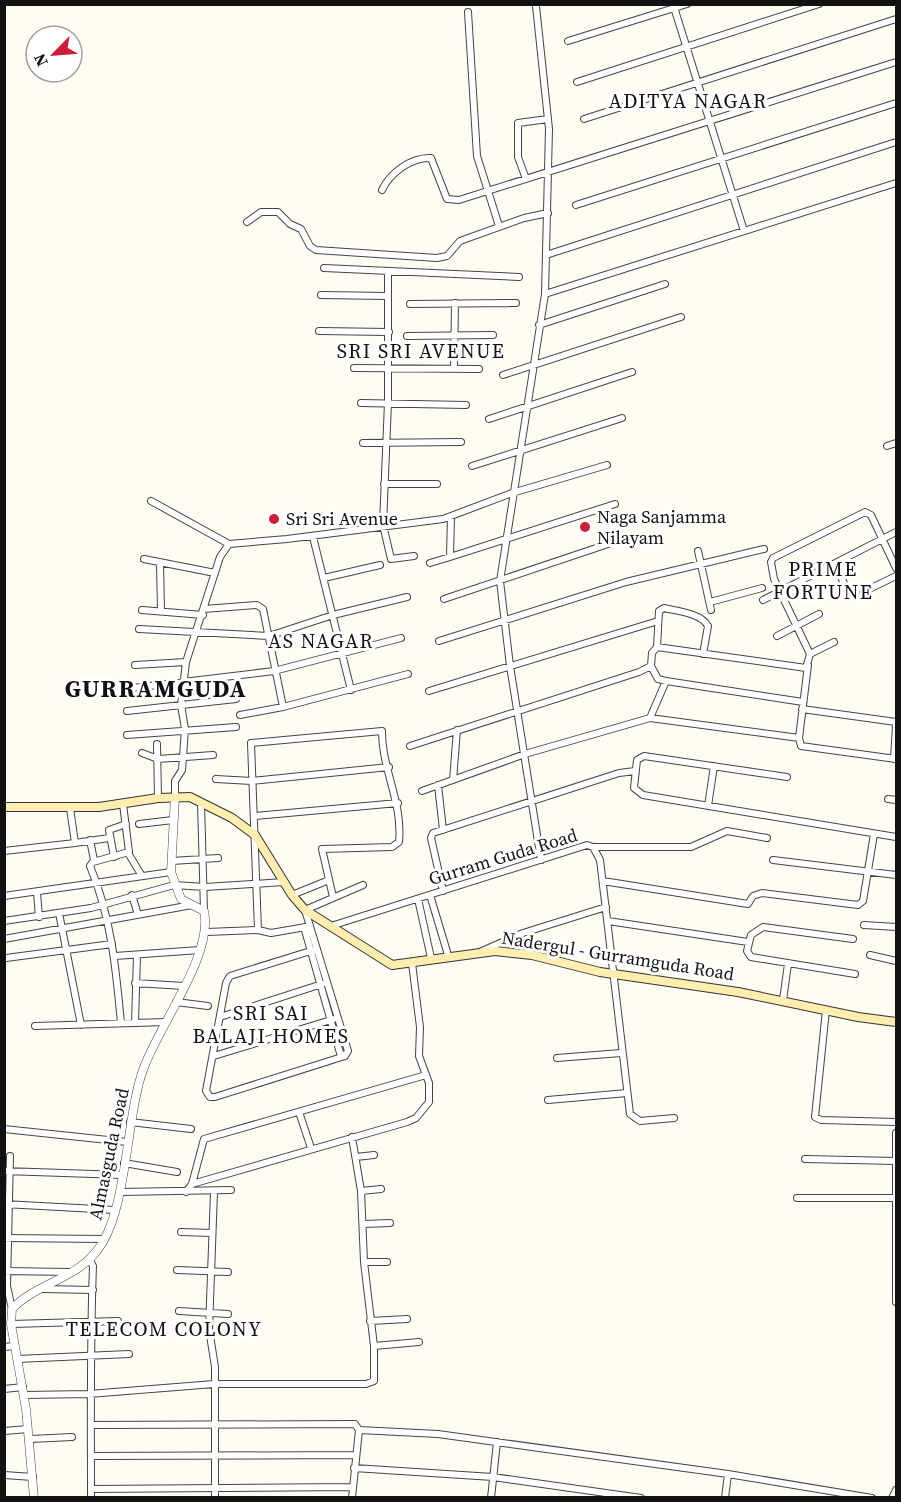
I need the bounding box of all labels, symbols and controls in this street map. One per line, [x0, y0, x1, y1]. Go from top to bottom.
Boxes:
north arrow [24, 24, 84, 84]
text: N [28, 50, 53, 70]
district label: ADITYA NAGAR [609, 87, 767, 115]
district label: SRI SRI AVENUE [337, 337, 505, 365]
place label: Naga Sanjamma Nilayam [597, 504, 727, 550]
place label: Sri Sri Avenue [286, 506, 398, 531]
marker: Sri Sri Avenue [267, 512, 281, 526]
marker: Naga Sanjamma Nilayam [578, 520, 592, 534]
district label: PRIME FORTUNE [773, 555, 873, 606]
district label: AS NAGAR [268, 627, 374, 655]
district label: GURRAMGUDA [65, 672, 247, 705]
street label: Gurram Guda Road [426, 822, 580, 891]
street label: Nadergul - Gurramguda Road [500, 925, 736, 986]
district label: SRI SAI BALAJI HOMES [193, 999, 349, 1050]
street label: Almasguda Road [82, 1086, 135, 1222]
district label: TELECOM COLONY [66, 1315, 262, 1343]

